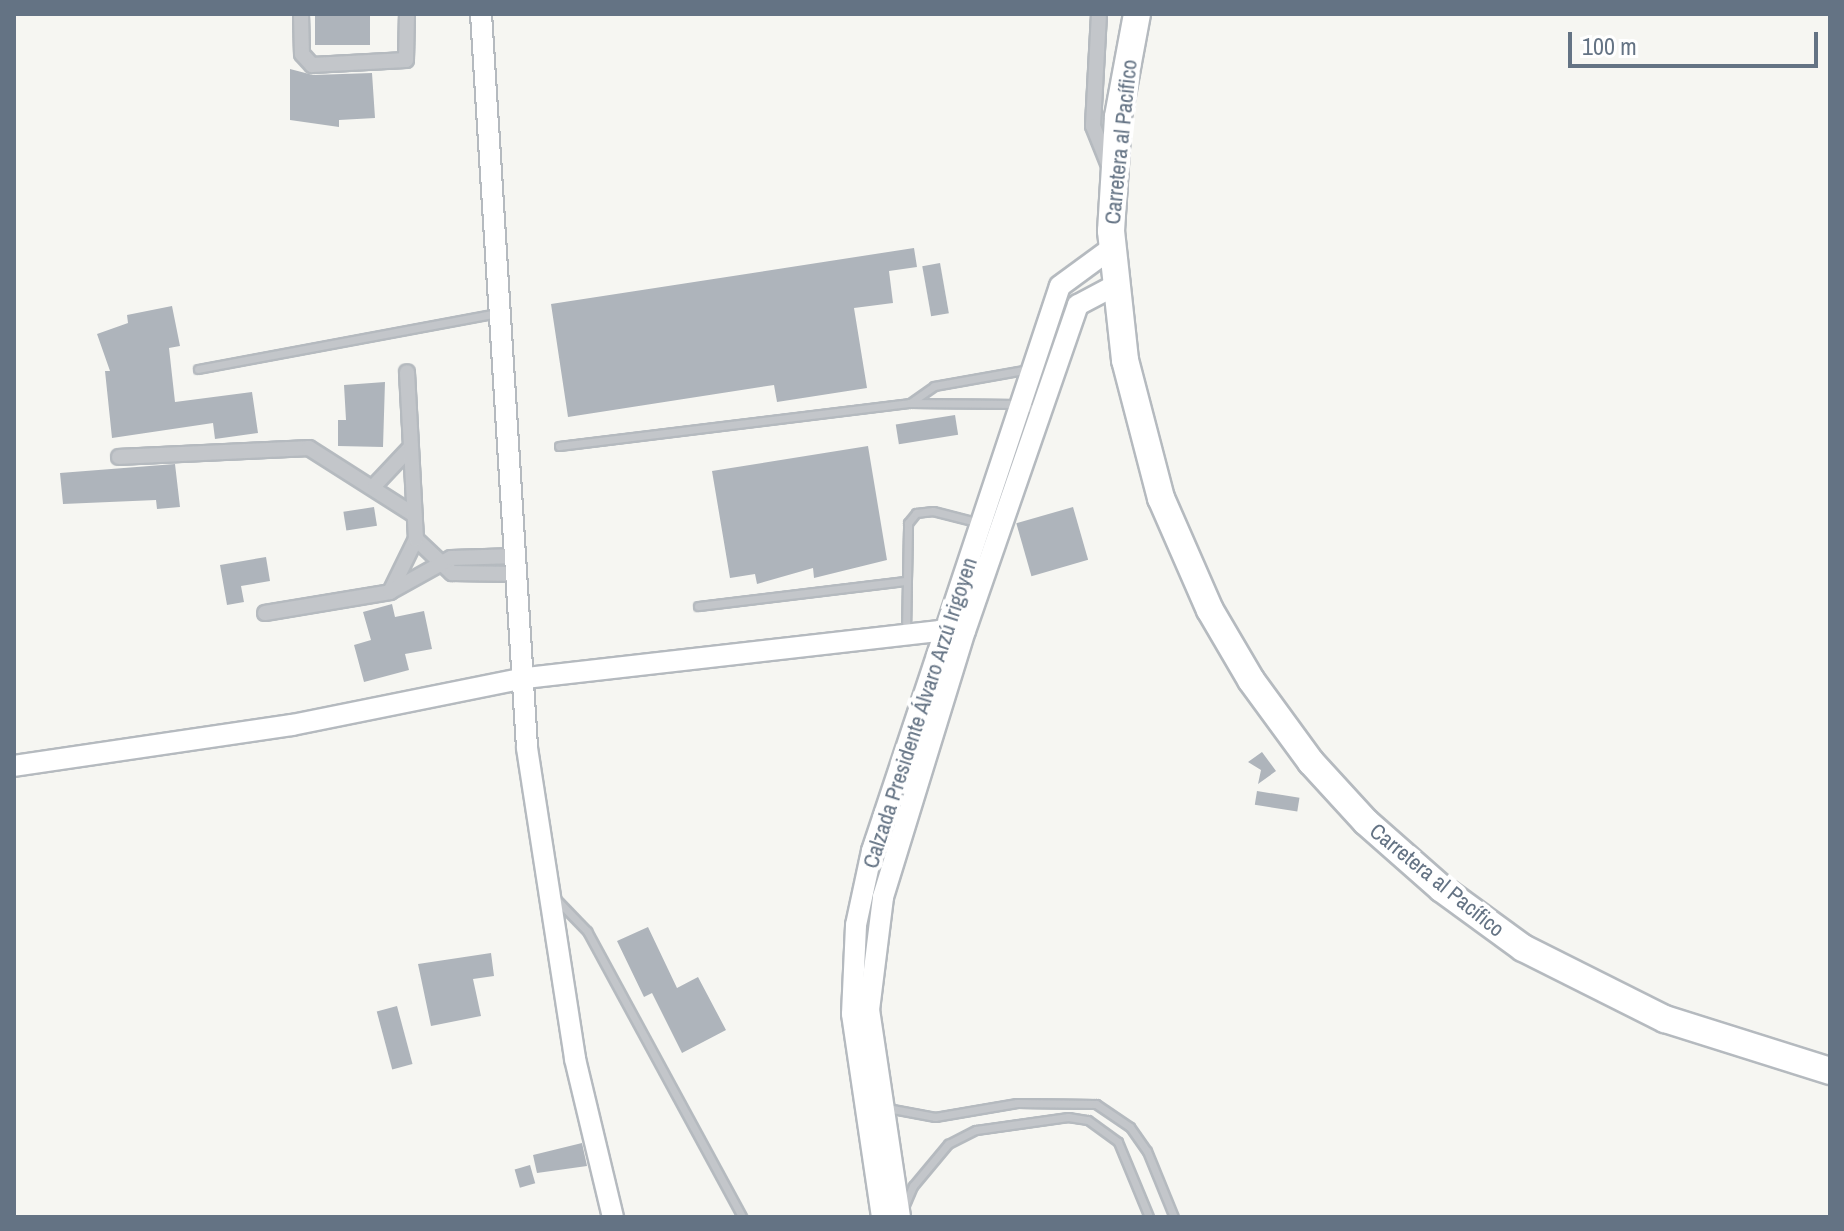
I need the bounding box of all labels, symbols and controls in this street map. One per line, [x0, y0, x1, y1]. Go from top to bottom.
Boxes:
scale bar [1572, 16, 1822, 66]
text: 100 m [1582, 30, 1637, 62]
street label: Carretera al Pacífico [1099, 58, 1143, 226]
street label: Calzada Presidente Álvaro Arzú Irigoyen [857, 553, 983, 873]
street label: Carretera al Pacífico [1364, 818, 1510, 942]

